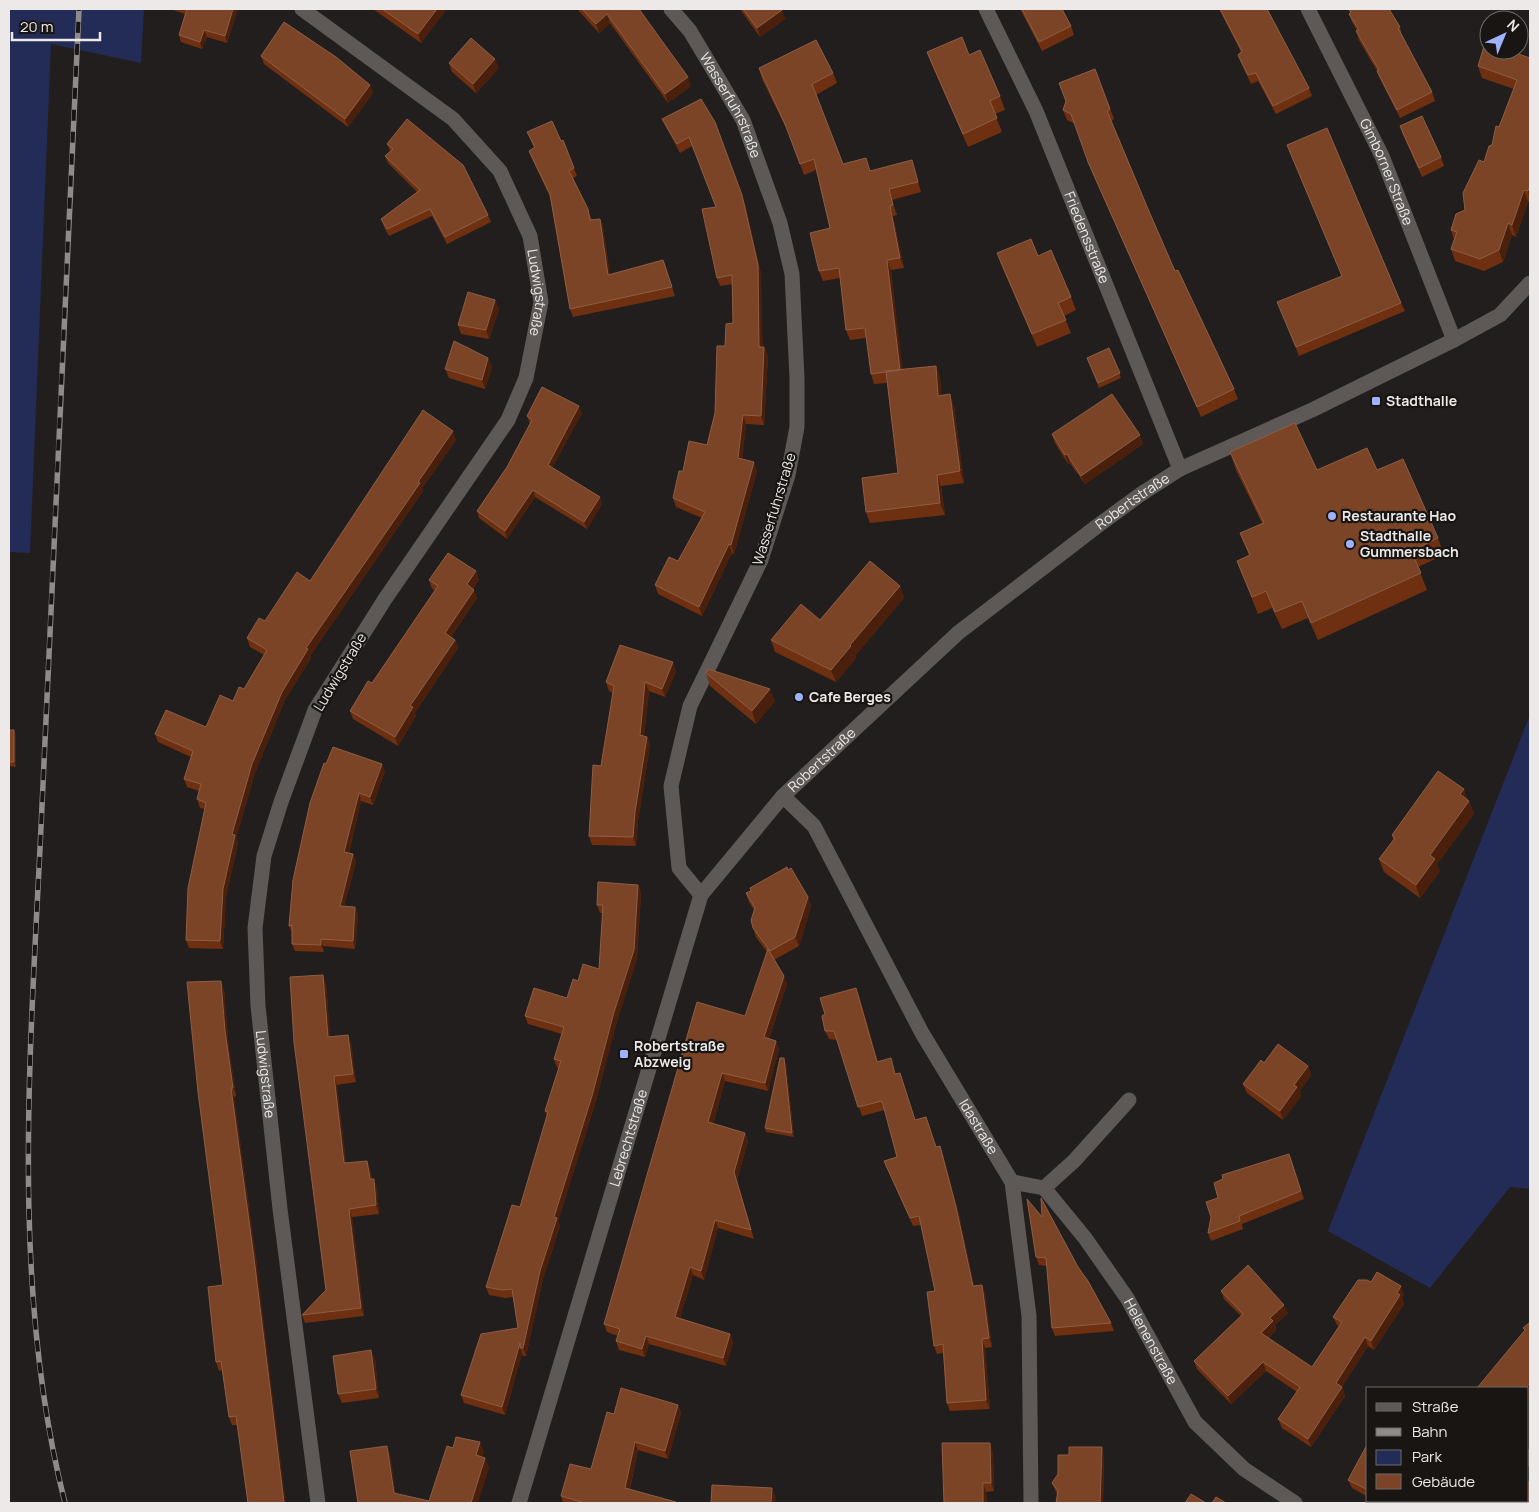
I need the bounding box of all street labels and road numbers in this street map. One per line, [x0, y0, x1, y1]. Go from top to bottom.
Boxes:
street label: Wasserfuhrstraße [696, 49, 766, 160]
street label: Gimborner Straße [1356, 115, 1418, 228]
street label: Friedensstraße [1060, 189, 1114, 286]
street label: Ludwigstraße [523, 248, 551, 338]
street label: Wasserfuhrstraße [747, 450, 800, 567]
street label: Robertstraße [1091, 468, 1173, 533]
street label: Ludwigstraße [309, 629, 370, 714]
street label: Robertstraße [783, 723, 859, 796]
street label: Ludwigstraße [252, 1029, 280, 1119]
street label: Lebrechtstraße [604, 1087, 651, 1189]
street label: Idastraße [955, 1095, 1003, 1158]
street label: Helenenstraße [1120, 1295, 1183, 1388]

